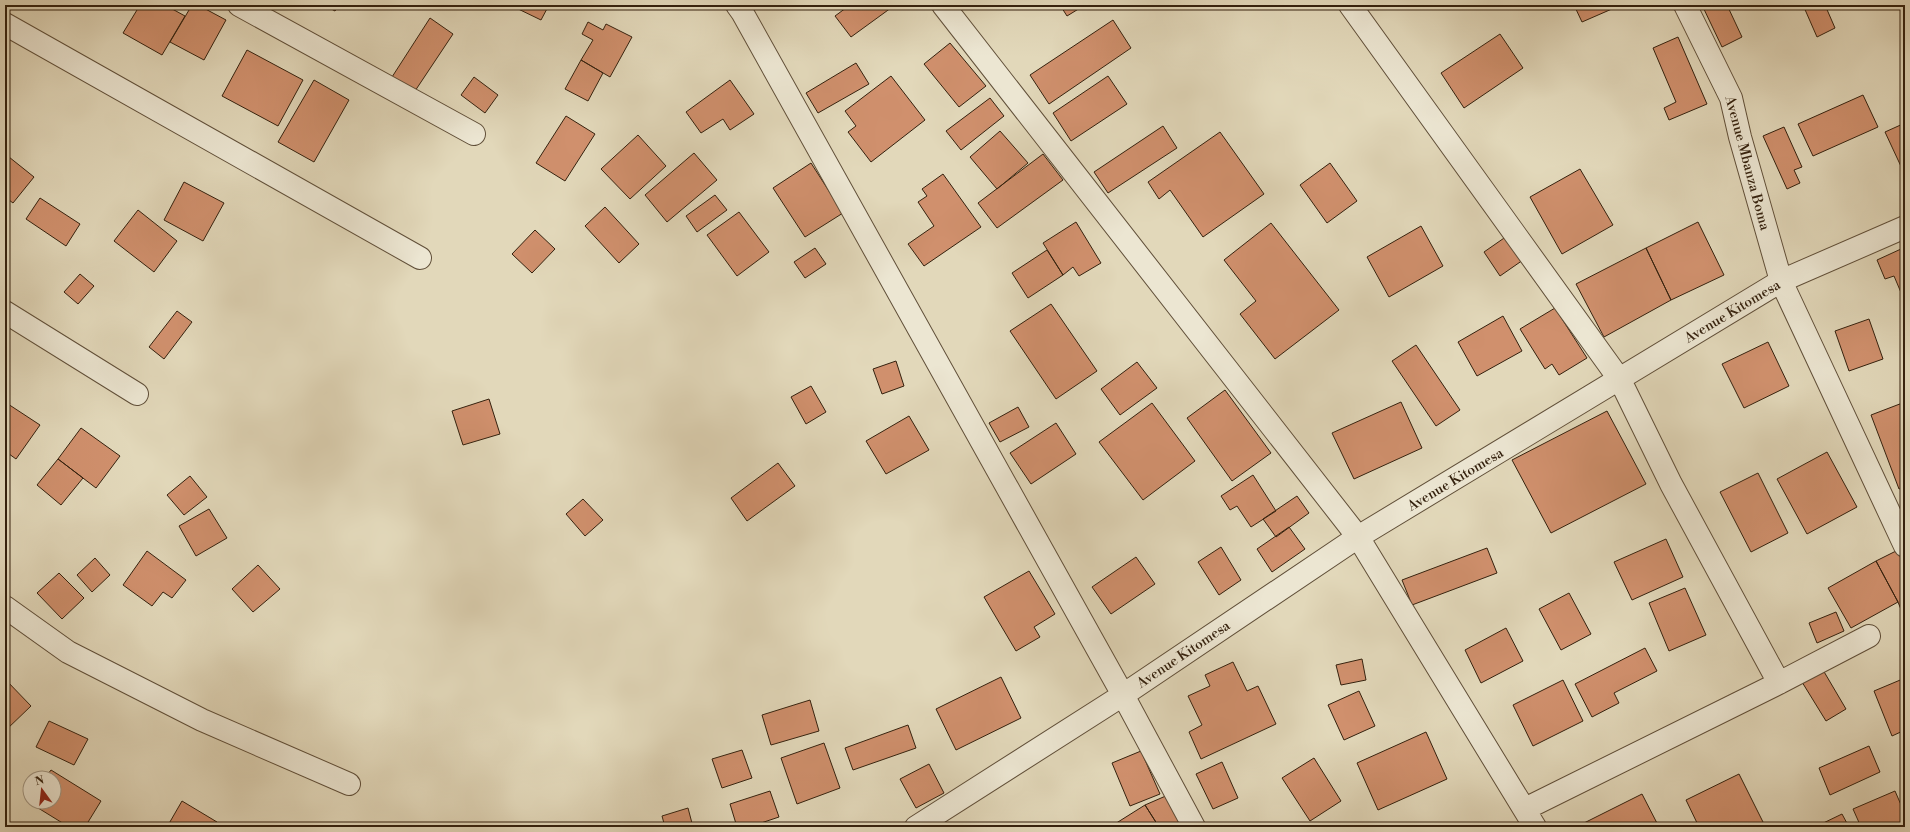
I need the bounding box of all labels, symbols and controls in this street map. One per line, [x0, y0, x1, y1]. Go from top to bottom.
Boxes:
street label: Avenue Mbanza Boma [1720, 93, 1774, 233]
street label: Avenue Kitomesa [1680, 276, 1785, 348]
street label: Avenue Kitomesa [1403, 444, 1508, 516]
street label: Avenue Kitomesa [1133, 616, 1234, 693]
north arrow [22, 770, 62, 810]
text: N [34, 773, 46, 789]

